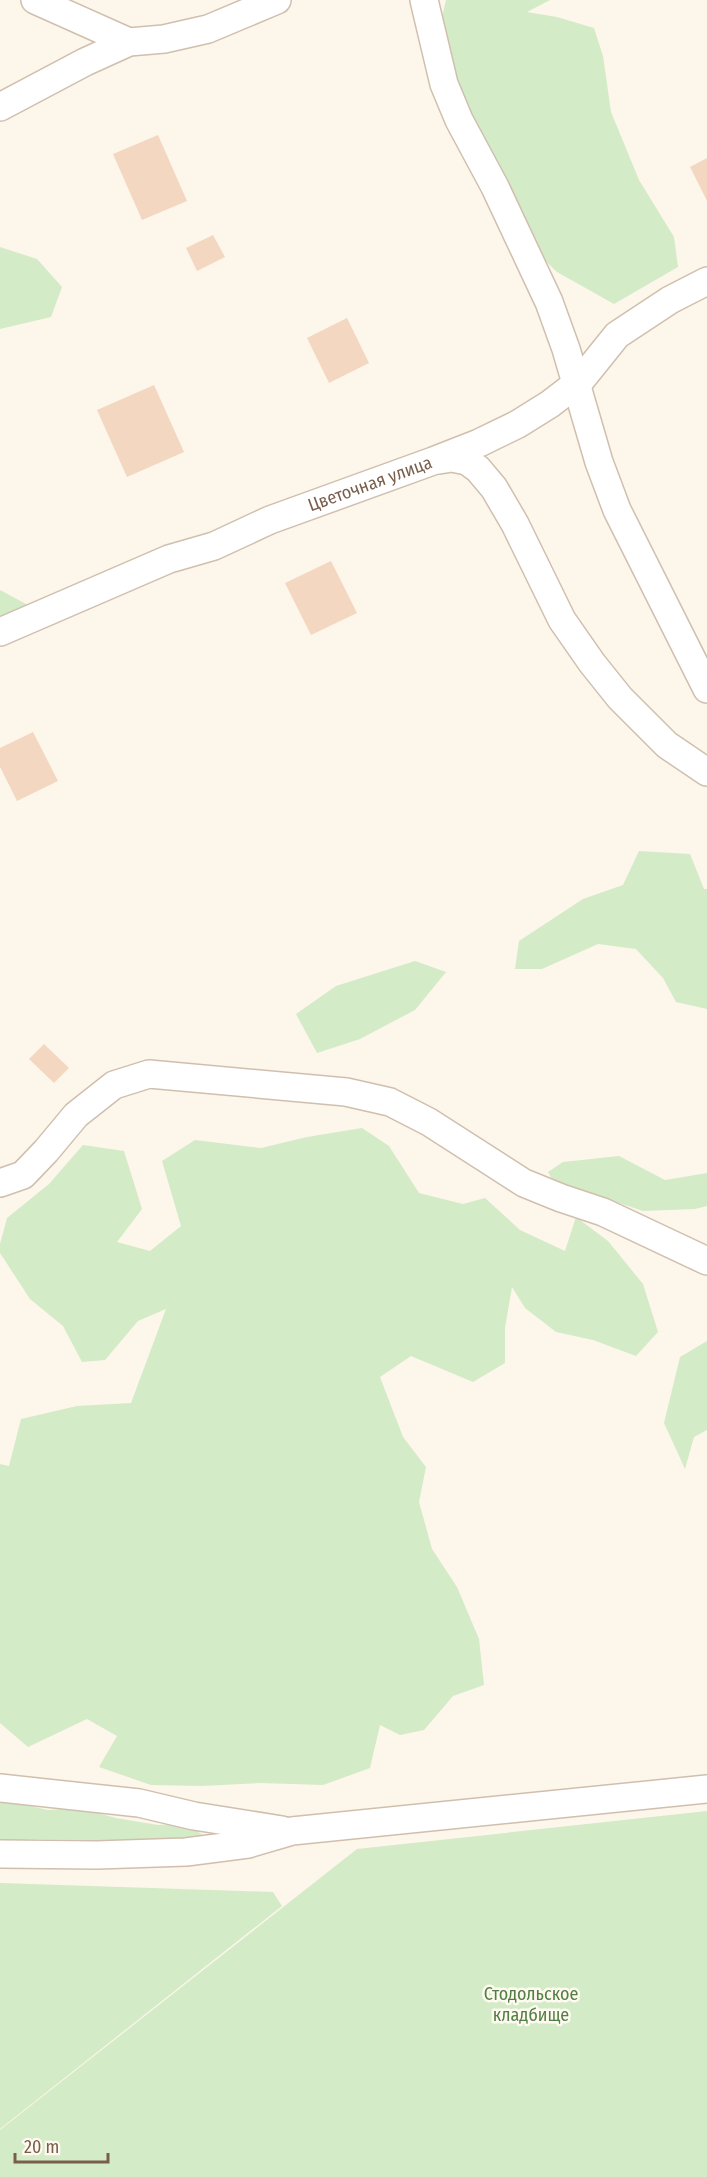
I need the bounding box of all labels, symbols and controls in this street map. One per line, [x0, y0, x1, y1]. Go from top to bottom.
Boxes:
street label: Цветочная улица [305, 451, 435, 516]
park label: Стодольское кладбище [484, 1983, 578, 2026]
scale bar [15, 2126, 108, 2164]
text: 20 m [24, 2136, 59, 2158]

